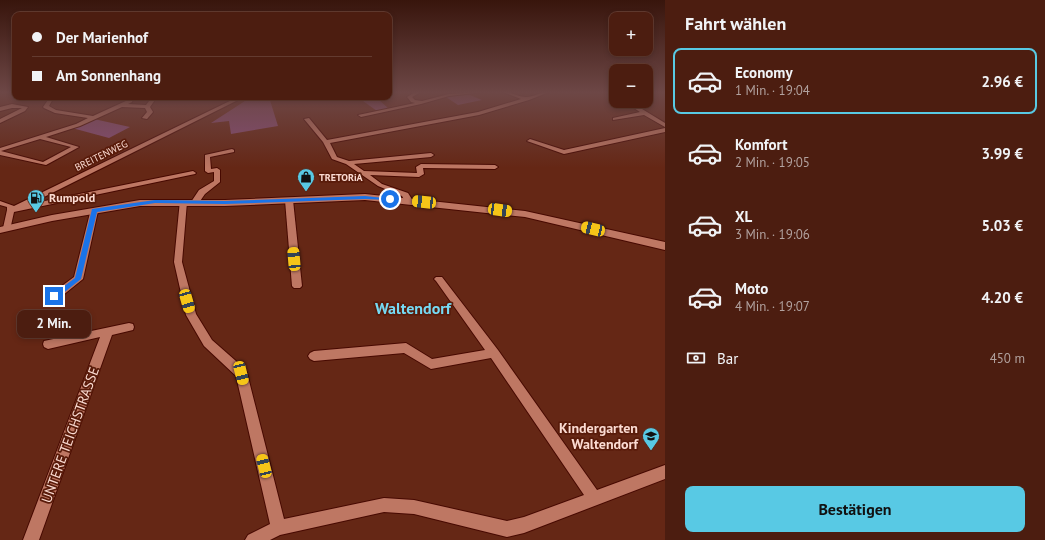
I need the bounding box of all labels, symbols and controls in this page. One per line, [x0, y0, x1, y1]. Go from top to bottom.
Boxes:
map controls [609, 12, 653, 108]
button: + [609, 12, 653, 56]
text: Fahrt wählen [685, 12, 786, 35]
text: Der Marienhof [56, 28, 148, 47]
icon: car [687, 63, 723, 99]
text: Economy [735, 63, 793, 82]
button: − [609, 64, 653, 108]
text: Am Sonnenhang [56, 66, 161, 85]
text: 2.96 € [981, 72, 1023, 91]
text: 1 Min. · 19:04 [735, 82, 810, 99]
icon: car [687, 135, 723, 171]
text: Komfort [735, 135, 787, 154]
street label: BREITENWEG [73, 137, 130, 174]
text: 3.99 € [981, 144, 1023, 163]
text: 2 Min. · 19:05 [735, 154, 810, 171]
shop icon: TRETORiA [296, 167, 316, 192]
place label: TRETORiA [319, 171, 364, 184]
fuel station icon: Rumpold [26, 188, 46, 213]
place label: Rumpold [49, 190, 95, 205]
route start [381, 190, 399, 208]
car [411, 195, 437, 209]
car [487, 202, 513, 218]
icon: car [687, 207, 723, 243]
text: XL [735, 207, 752, 226]
text: 5.03 € [981, 216, 1023, 235]
car [580, 220, 606, 238]
text: 3 Min. · 19:06 [735, 226, 810, 243]
car [287, 247, 301, 271]
icon: car [687, 279, 723, 315]
text: Moto [735, 279, 768, 298]
route end [45, 287, 63, 305]
car [178, 288, 196, 314]
text: 4.20 € [981, 288, 1023, 307]
district label: Waltendorf [375, 298, 452, 318]
text: 4 Min. · 19:07 [735, 298, 810, 315]
callout: 2 Min. [17, 310, 91, 338]
text: 2 Min. [37, 315, 71, 332]
icon: cash [685, 347, 707, 369]
text: Bar [717, 349, 738, 368]
text: 450 m [990, 350, 1025, 367]
car [232, 360, 250, 386]
street label: UNTERE TEICHSTRASSE [37, 365, 103, 505]
place label: Kindergarten Waltendorf [559, 419, 639, 453]
school or university icon: Kindergarten Waltendorf [641, 426, 661, 451]
car [255, 453, 273, 479]
button: Bestätigen [685, 486, 1025, 532]

